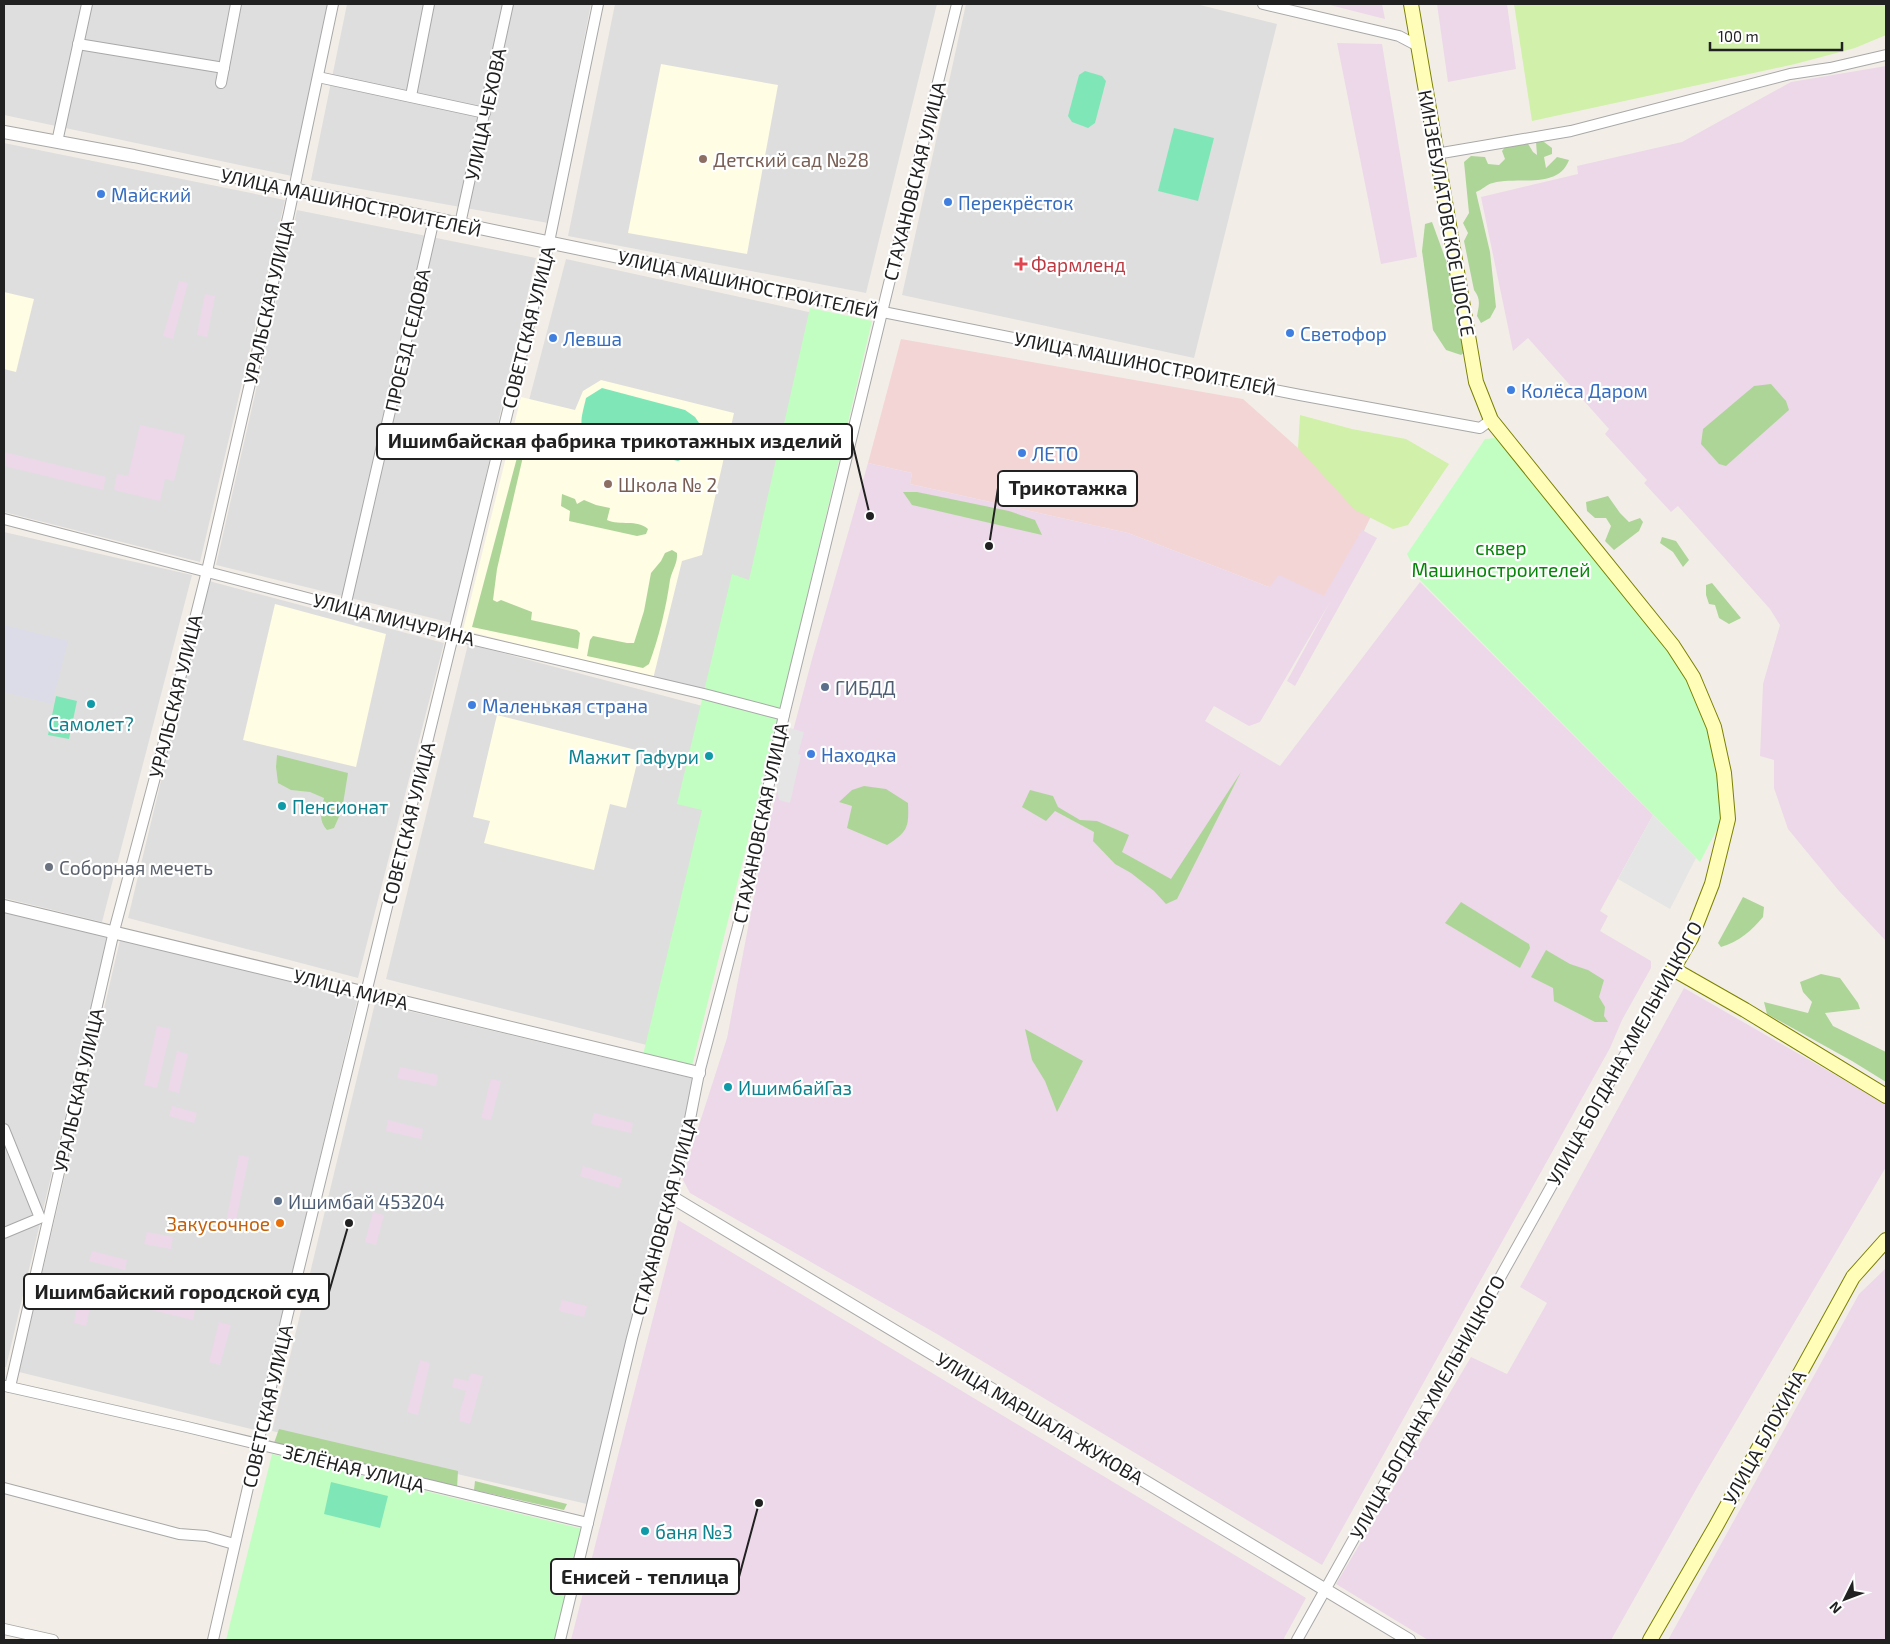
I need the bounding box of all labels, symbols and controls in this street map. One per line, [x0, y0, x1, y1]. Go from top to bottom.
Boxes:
scale bar [1710, 20, 1842, 52]
text: 100 m [1718, 27, 1759, 45]
street label: УЛИЦА ЧЕХОВА [460, 46, 510, 182]
street label: СТАХАНОВСКАЯ УЛИЦА [878, 79, 950, 283]
street label: КИНЗЕБУЛАТОВСКОЕ ШОССЕ [1414, 88, 1480, 338]
place label: Детский сад №28 [713, 148, 869, 171]
marker: Детский сад №28 [697, 153, 709, 165]
street label: УЛИЦА МАШИНОСТРОИТЕЛЕЙ [219, 163, 483, 241]
place label: Майский [111, 183, 191, 206]
marker: Майский [95, 188, 107, 200]
place label: Перекрёсток [958, 191, 1073, 214]
marker: Перекрёсток [942, 196, 954, 208]
street label: УРАЛЬСКАЯ УЛИЦА [238, 218, 298, 386]
street label: СОВЕТСКАЯ УЛИЦА [497, 243, 559, 411]
street label: УЛИЦА МАШИНОСТРОИТЕЛЕЙ [616, 245, 880, 323]
place label: Фармленд [1031, 253, 1126, 276]
marker: Фармленд [1015, 258, 1027, 270]
street label: ПРОЕЗД СЕДОВА [379, 266, 435, 414]
place label: Светофор [1300, 322, 1387, 345]
street label: УЛИЦА МАШИНОСТРОИТЕЛЕЙ [1012, 326, 1278, 400]
place label: Левша [563, 327, 622, 350]
marker: Светофор [1284, 327, 1296, 339]
marker: Левша [547, 332, 559, 344]
place label: Колёса Даром [1521, 379, 1648, 402]
marker: Колёса Даром [1505, 384, 1517, 396]
callout: Ишимбайская фабрика трикотажных изделий [377, 424, 852, 459]
text: Ишимбайская фабрика трикотажных изделий [388, 428, 842, 452]
place label: ЛЕТО [1032, 442, 1078, 465]
marker: ЛЕТО [1016, 447, 1028, 459]
callout: Трикотажка [998, 471, 1137, 506]
place label: Школа № 2 [618, 473, 717, 496]
text: Трикотажка [1009, 475, 1127, 499]
marker: Школа № 2 [602, 478, 614, 490]
park label: сквер Машиностроителей [1412, 536, 1590, 581]
street label: УЛИЦА МИЧУРИНА [311, 588, 477, 650]
street label: УРАЛЬСКАЯ УЛИЦА [144, 612, 206, 780]
place label: ГИБДД [835, 676, 896, 699]
marker: ГИБДД [819, 681, 831, 693]
place label: Маленькая страна [482, 694, 648, 717]
marker: Самолет? [85, 698, 97, 710]
marker: Маленькая страна [466, 699, 478, 711]
place label: Самолет? [48, 712, 134, 735]
street label: СТАХАНОВСКАЯ УЛИЦА [727, 720, 793, 925]
street label: СОВЕТСКАЯ УЛИЦА [377, 739, 439, 907]
place label: Находка [821, 743, 897, 766]
place label: Мажит Гафури [568, 745, 699, 769]
marker: Находка [805, 748, 817, 760]
marker: Мажит Гафури [703, 750, 715, 762]
place label: Пенсионат [292, 795, 388, 818]
marker: Пенсионат [276, 800, 288, 812]
place label: Соборная мечеть [59, 856, 213, 879]
marker: Соборная мечеть [43, 861, 55, 873]
street label: УЛИЦА БОГДАНА ХМЕЛЬНИЦКОГО [1542, 917, 1706, 1189]
street label: УЛИЦА МИРА [291, 964, 411, 1014]
street label: УРАЛЬСКАЯ УЛИЦА [48, 1006, 108, 1174]
place label: ИшимбайГаз [738, 1076, 852, 1099]
marker: ИшимбайГаз [722, 1081, 734, 1093]
street label: СТАХАНОВСКАЯ УЛИЦА [626, 1114, 702, 1318]
place label: Ишимбай 453204 [288, 1190, 445, 1213]
marker: Ишимбай 453204 [272, 1195, 284, 1207]
place label: Закусочное [167, 1212, 270, 1236]
marker: Закусочное [274, 1217, 286, 1229]
street label: УЛИЦА БОГДАНА ХМЕЛЬНИЦКОГО [1345, 1271, 1509, 1543]
callout: Ишимбайский городской суд [24, 1274, 329, 1309]
text: Ишимбайский городской суд [35, 1279, 320, 1303]
street label: СОВЕТСКАЯ УЛИЦА [237, 1322, 297, 1490]
street label: УЛИЦА МАРШАЛА ЖУКОВА [932, 1347, 1148, 1489]
street label: УЛИЦА БЛОХИНА [1718, 1366, 1810, 1508]
street label: ЗЕЛЁНАЯ УЛИЦА [281, 1439, 427, 1497]
place label: баня №3 [655, 1520, 733, 1543]
marker: баня №3 [639, 1525, 651, 1537]
callout: Енисей - теплица [551, 1559, 739, 1594]
text: Енисей - теплица [561, 1564, 729, 1588]
north arrow [1820, 1574, 1870, 1624]
text: N [1825, 1599, 1845, 1617]

